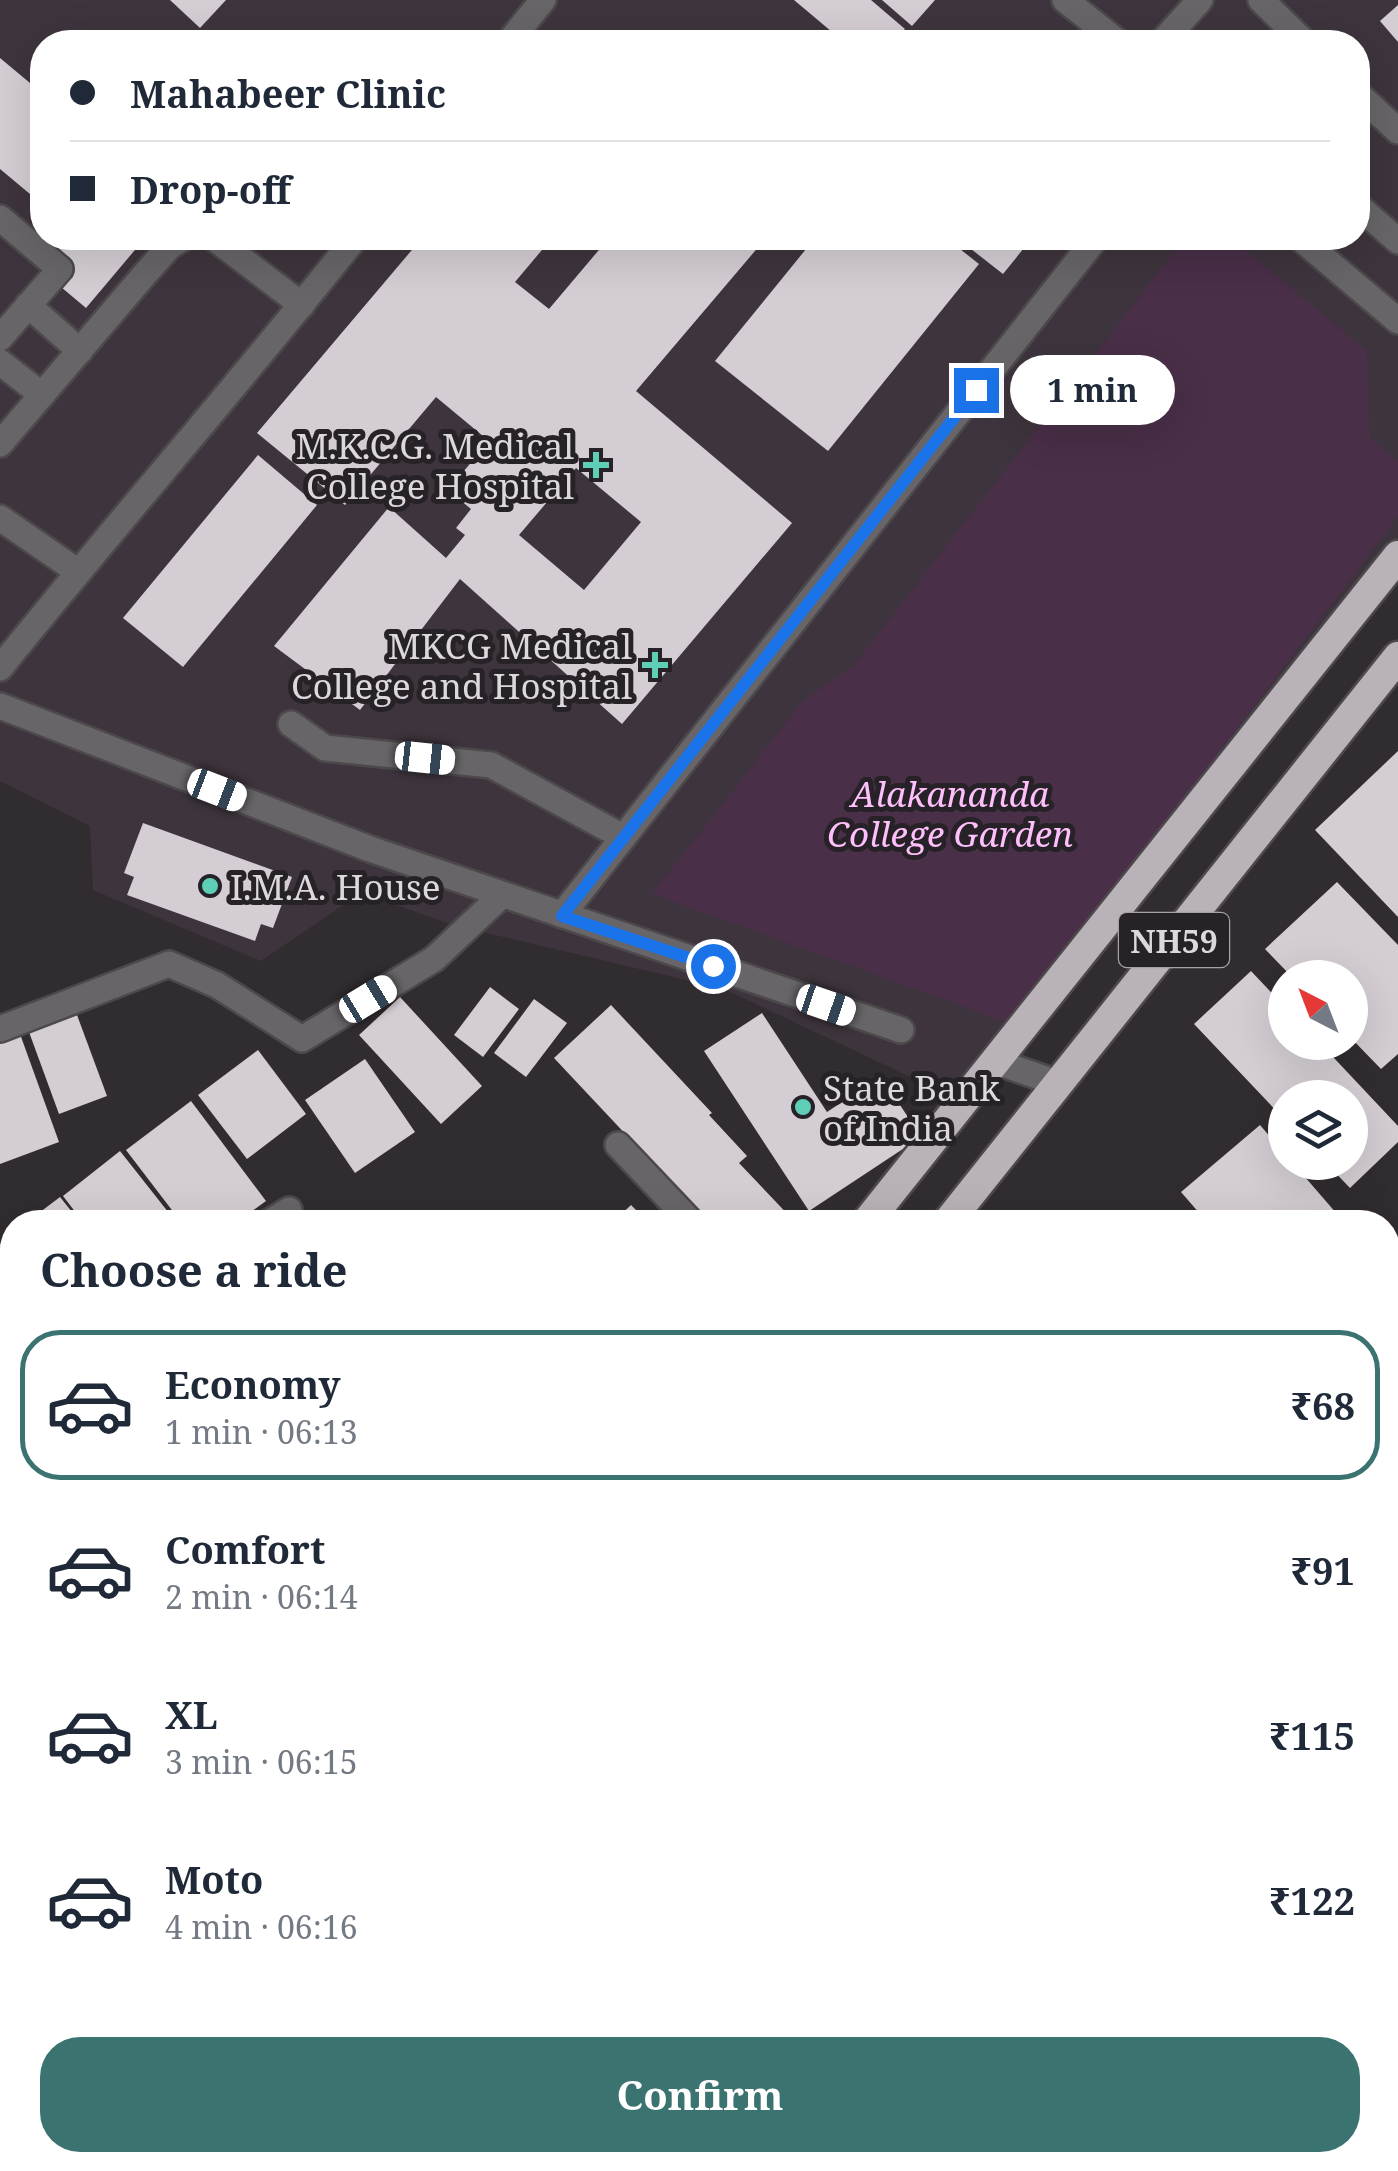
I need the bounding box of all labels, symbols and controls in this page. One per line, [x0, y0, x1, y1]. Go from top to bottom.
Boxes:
text: Mahabeer Clinic [130, 67, 446, 119]
text: Drop-off [130, 163, 291, 215]
callout: 1 min [1011, 355, 1176, 425]
route end [954, 368, 999, 413]
text: 1 min [1047, 368, 1138, 411]
place label: M.K.C.G. Medical College Hospital [295, 422, 574, 509]
marker: M.K.C.G. Medical College Hospital [583, 452, 609, 478]
place label: MKCG Medical College and Hospital [291, 622, 632, 709]
marker: MKCG Medical College and Hospital [642, 652, 668, 678]
car [394, 740, 456, 776]
car [184, 765, 250, 815]
park label: Alakananda College Garden [827, 770, 1073, 857]
place label: I.M.A. House [230, 863, 440, 910]
marker: I.M.A. House [199, 875, 221, 897]
road number: NH59 [1119, 913, 1229, 967]
route start [691, 944, 736, 989]
north arrow [1268, 960, 1368, 1060]
map controls [1268, 960, 1368, 1180]
car [335, 971, 401, 1027]
car [793, 981, 859, 1029]
place label: State Bank of India [823, 1064, 1000, 1151]
button: layers [1268, 1080, 1368, 1180]
marker: State Bank of India [792, 1096, 814, 1118]
text: Choose a ride [40, 1239, 348, 1300]
text: Economy [165, 1358, 341, 1410]
icon: car [45, 1360, 135, 1450]
text: ₹68 [1291, 1379, 1355, 1431]
text: 1 min · 06:13 [165, 1410, 358, 1453]
text: Comfort [165, 1523, 325, 1575]
icon: car [45, 1525, 135, 1615]
text: ₹91 [1291, 1544, 1355, 1596]
text: 2 min · 06:14 [165, 1575, 358, 1618]
text: XL [165, 1688, 218, 1740]
icon: car [45, 1690, 135, 1780]
text: ₹115 [1269, 1709, 1355, 1761]
text: 3 min · 06:15 [165, 1740, 358, 1783]
text: Moto [165, 1853, 263, 1905]
icon: car [45, 1855, 135, 1945]
text: ₹122 [1269, 1874, 1355, 1926]
text: 4 min · 06:16 [165, 1905, 358, 1948]
button: Confirm [40, 2037, 1360, 2152]

